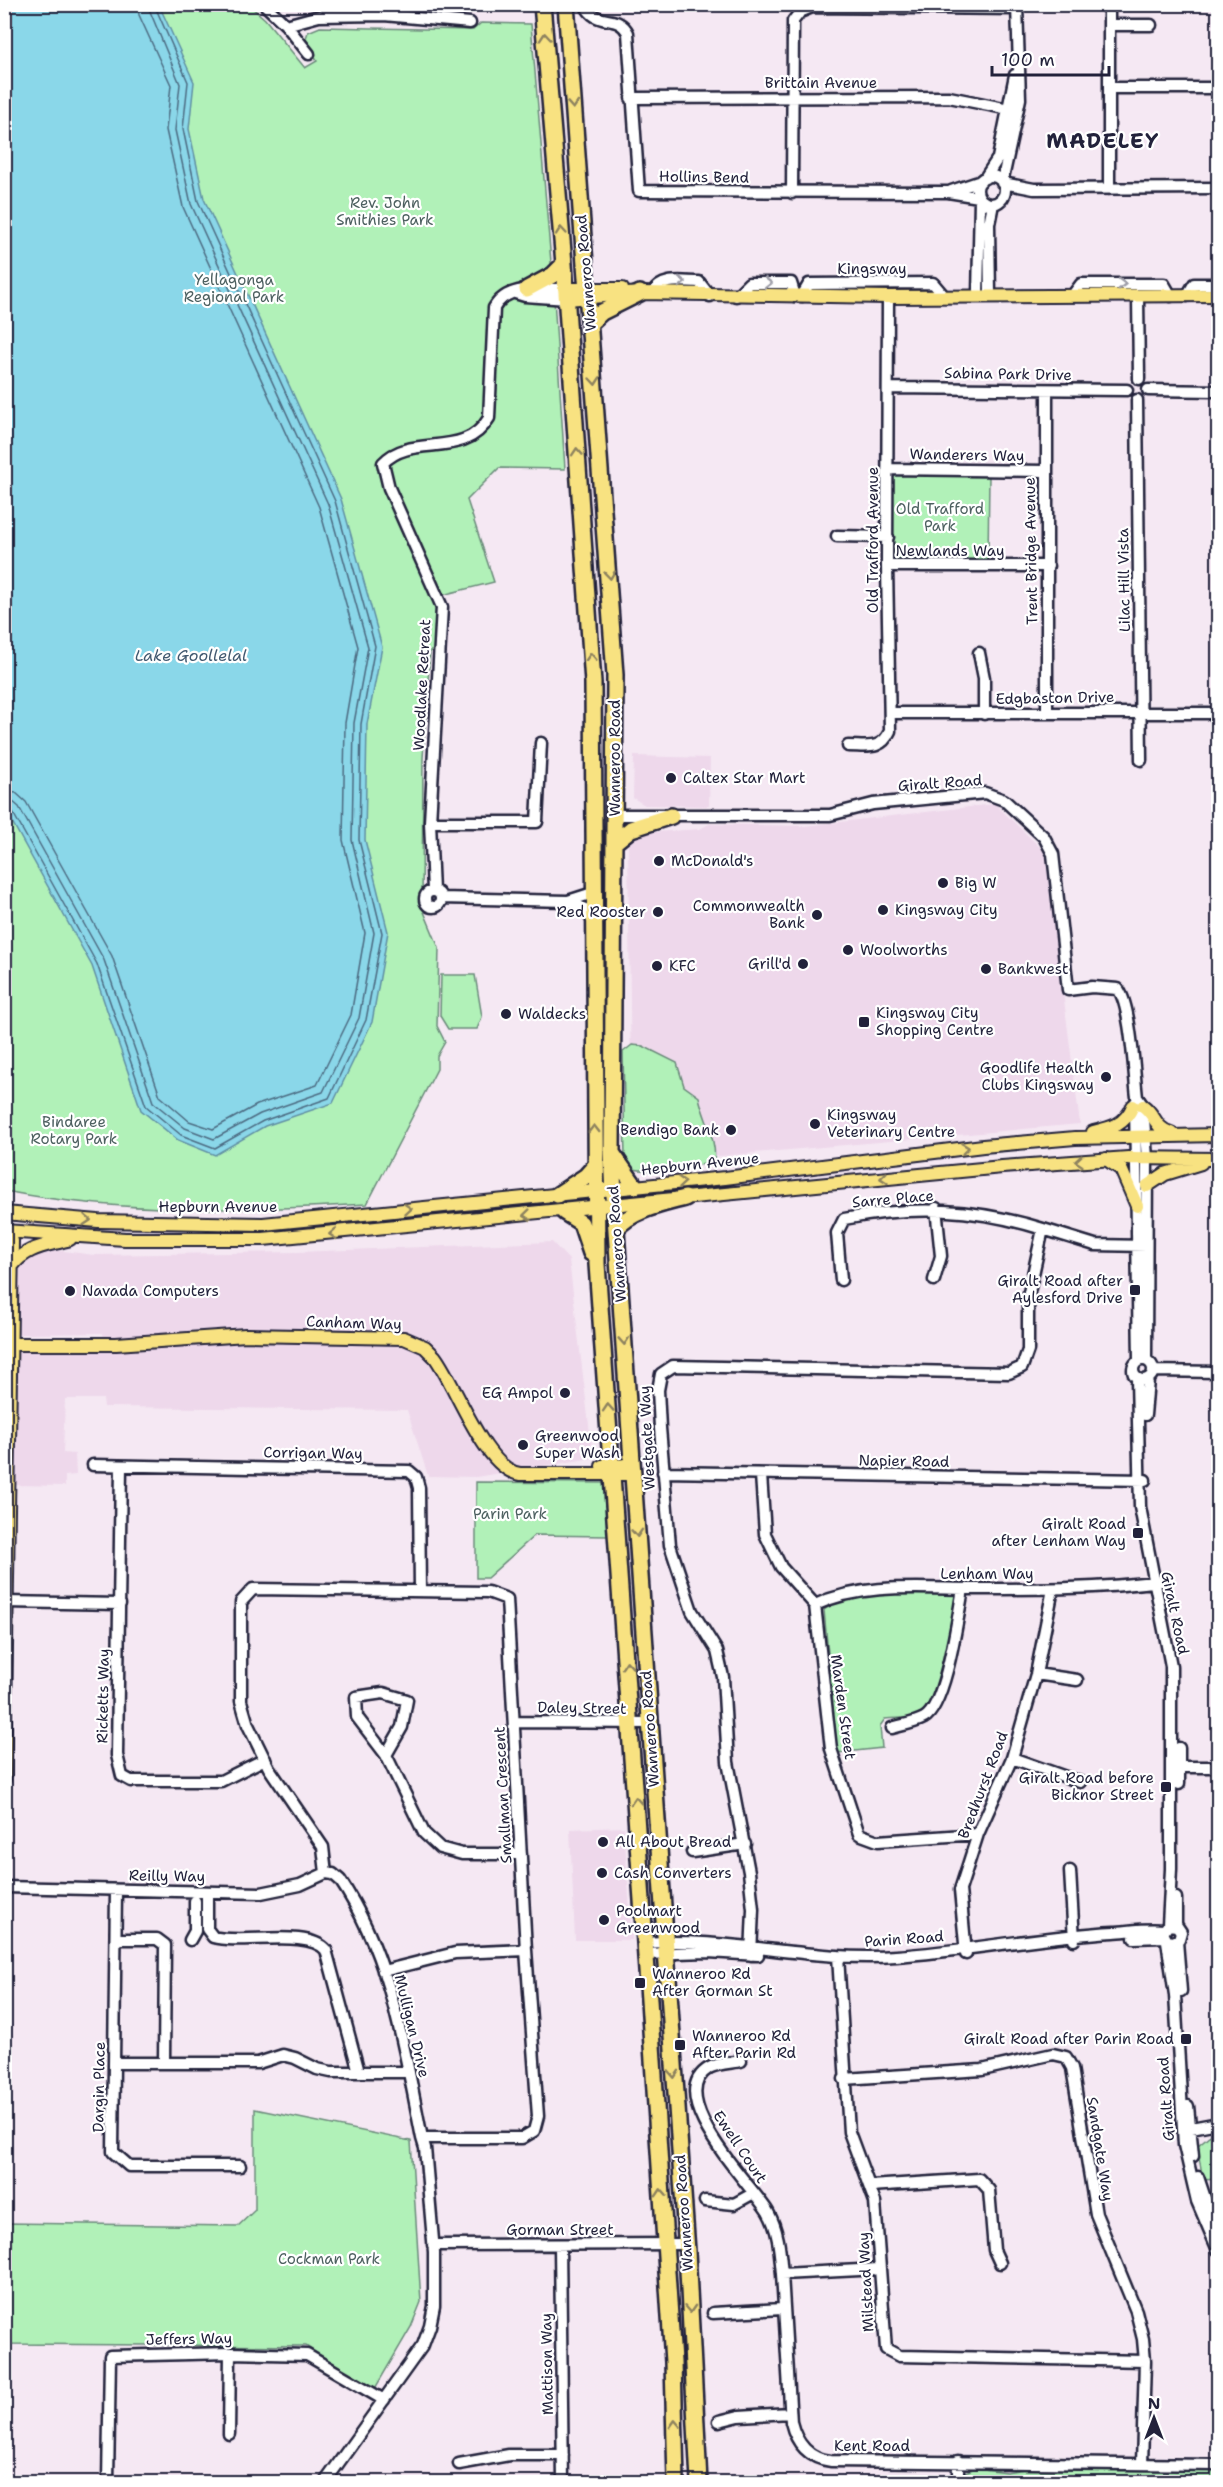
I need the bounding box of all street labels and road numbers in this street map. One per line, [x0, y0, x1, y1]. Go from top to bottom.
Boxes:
street label: Brittain Avenue [765, 73, 877, 93]
street label: Hollins Bend [659, 166, 750, 188]
street label: Wanneroo Road [571, 213, 601, 332]
street label: Kingsway [837, 259, 907, 279]
street label: Sabina Park Drive [944, 363, 1072, 385]
street label: Wanderers Way [909, 444, 1025, 466]
street label: Old Trafford Avenue [863, 467, 883, 613]
street label: Trent Bridge Avenue [1020, 477, 1042, 625]
street label: Lilac Hill Vista [1113, 527, 1135, 632]
street label: Newlands Way [895, 541, 1005, 561]
street label: Woodlake Retreat [409, 619, 435, 751]
street label: Edgbaston Drive [995, 687, 1115, 709]
street label: Wanneroo Road [605, 699, 625, 816]
street label: Giralt Road [897, 770, 983, 796]
street label: Hepburn Avenue [640, 1148, 760, 1180]
street label: Wanneroo Road [603, 1185, 631, 1303]
street label: Sarre Place [851, 1185, 935, 1213]
street label: Hepburn Avenue [159, 1197, 277, 1217]
street label: Canham Way [306, 1311, 402, 1335]
street label: Westgate Way [634, 1385, 660, 1491]
street label: Corrigan Way [263, 1442, 363, 1464]
street label: Napier Road [858, 1450, 950, 1472]
street label: Lenham Way [940, 1564, 1034, 1584]
street label: Giralt Road [1156, 1570, 1194, 1657]
street label: Ricketts Way [92, 1648, 114, 1744]
street label: Marden Street [826, 1653, 860, 1761]
street label: Wanneroo Road [636, 1670, 664, 1788]
street label: Daley Street [537, 1697, 627, 1719]
street label: Smallman Crescent [489, 1726, 517, 1864]
street label: Bredhurst Road [953, 1728, 1013, 1842]
street label: Reilly Way [129, 1865, 205, 1887]
street label: Parin Road [864, 1926, 945, 1952]
street label: Mulligan Drive [390, 1972, 434, 2080]
street label: Dargin Place [88, 2041, 110, 2133]
street label: Giralt Road [1153, 2056, 1179, 2142]
street label: Sandgate Way [1082, 2095, 1118, 2203]
street label: Ewell Court [708, 2107, 772, 2187]
street label: Wanneroo Road [670, 2154, 698, 2272]
street label: Gorman Street [506, 2220, 614, 2240]
street label: Milstead Way [853, 2232, 879, 2332]
street label: Mattison Way [536, 2313, 558, 2415]
street label: Jeffers Way [146, 2328, 232, 2350]
street label: Kent Road [834, 2436, 910, 2456]

